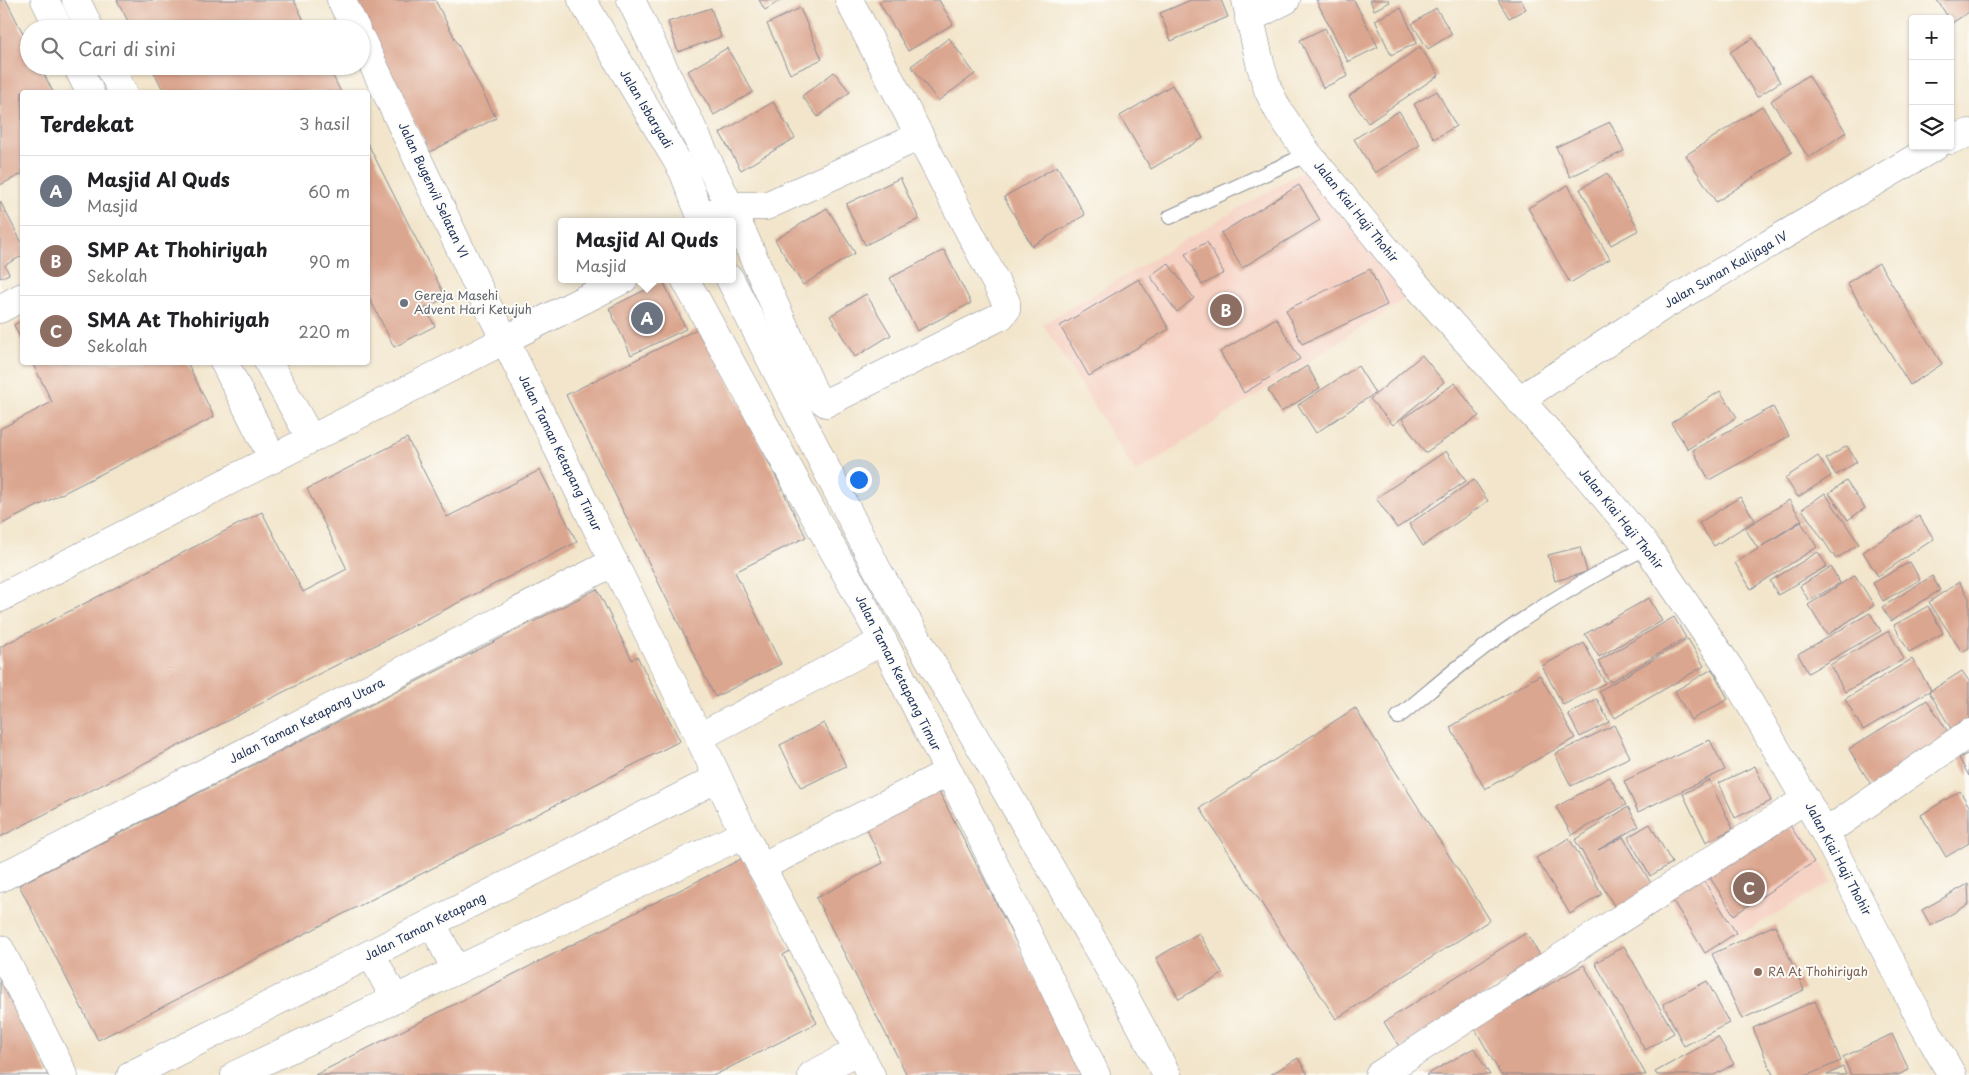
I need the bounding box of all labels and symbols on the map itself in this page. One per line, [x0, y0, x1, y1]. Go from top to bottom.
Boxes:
street label: Jalan Isbaryadi [616, 66, 678, 151]
street label: Jalan Bugenvil Selatan VI [395, 119, 473, 260]
street label: Jalan Kiai Haji Thohir [1310, 157, 1404, 266]
street label: Jalan Sunan Kalijaga IV [1660, 226, 1791, 312]
place label: Gereja Masehi Advent Hari Ketujuh [414, 286, 532, 318]
pin: B [1210, 291, 1242, 329]
marker: Gereja Masehi Advent Hari Ketujuh [398, 297, 410, 309]
pin: A [631, 299, 663, 337]
street label: Jalan Taman Ketapang Timur [515, 371, 607, 535]
street label: Jalan Kiai Haji Thohir [1575, 464, 1669, 573]
your location [846, 467, 872, 493]
street label: Jalan Taman Ketapang Timur [852, 591, 946, 754]
street label: Jalan Taman Ketapang Utara [226, 673, 388, 767]
street label: Jalan Kiai Haji Thohir [1801, 799, 1877, 919]
pin: C [1733, 869, 1765, 907]
street label: Jalan Taman Ketapang [361, 888, 489, 965]
place label: RA At Thohiriyah [1768, 962, 1868, 980]
marker: RA At Thohiriyah [1752, 966, 1764, 978]

